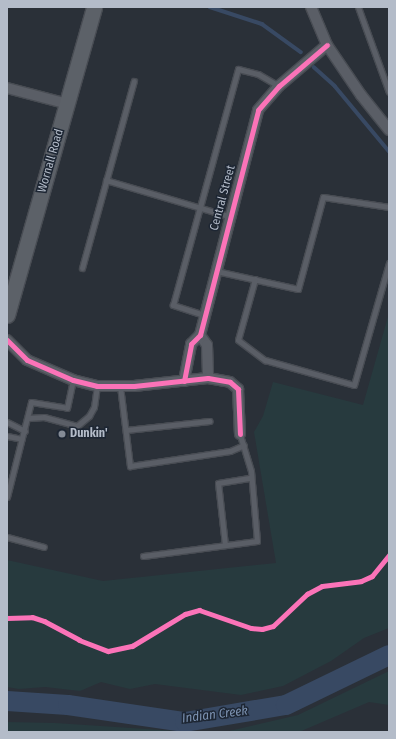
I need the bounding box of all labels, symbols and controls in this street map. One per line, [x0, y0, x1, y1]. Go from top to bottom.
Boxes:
street label: Wornall Road [35, 128, 67, 194]
street label: Central Street [207, 164, 239, 232]
place label: Dunkin' [70, 427, 108, 441]
marker: Dunkin' [57, 429, 67, 439]
water label: Indian Creek [181, 703, 249, 727]

